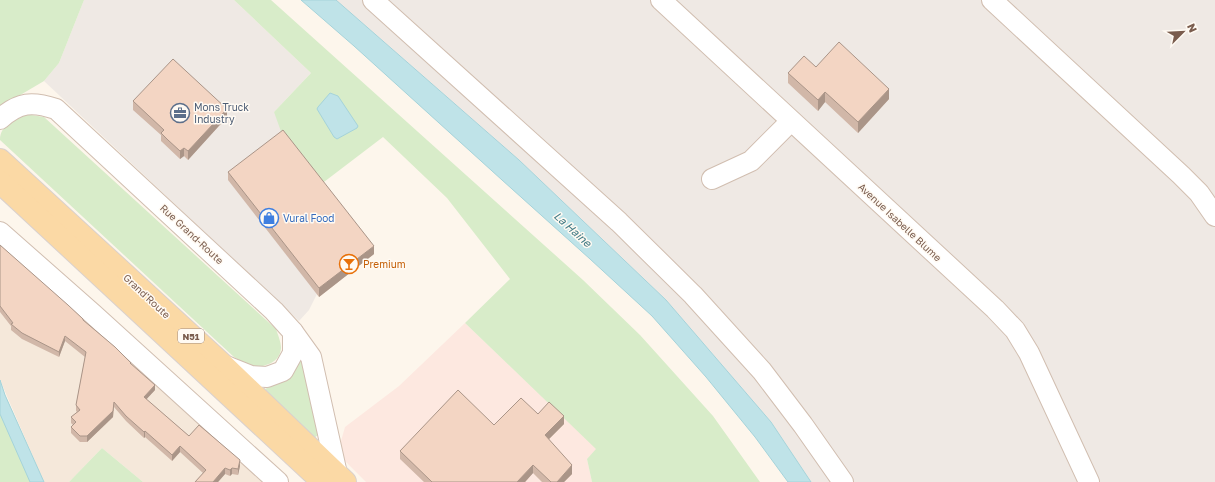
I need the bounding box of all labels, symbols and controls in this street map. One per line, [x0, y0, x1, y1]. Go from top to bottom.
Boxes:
north arrow [1163, 12, 1203, 52]
text: N [1185, 21, 1200, 34]
place label: Mons Truck Industry [194, 101, 249, 125]
office icon: Mons Truck Industry [169, 102, 191, 124]
street label: Avenue Isabelle Blume [856, 180, 944, 264]
street label: Rue Grand-Route [158, 202, 226, 267]
shop icon: Vural Food [258, 207, 280, 229]
water label: La Haine [552, 209, 596, 250]
place label: Vural Food [283, 212, 335, 224]
bar icon: Premium [338, 253, 360, 275]
place label: Premium [363, 258, 406, 270]
street label: Grand'Route [121, 271, 173, 321]
road number: N51 [178, 329, 204, 343]

